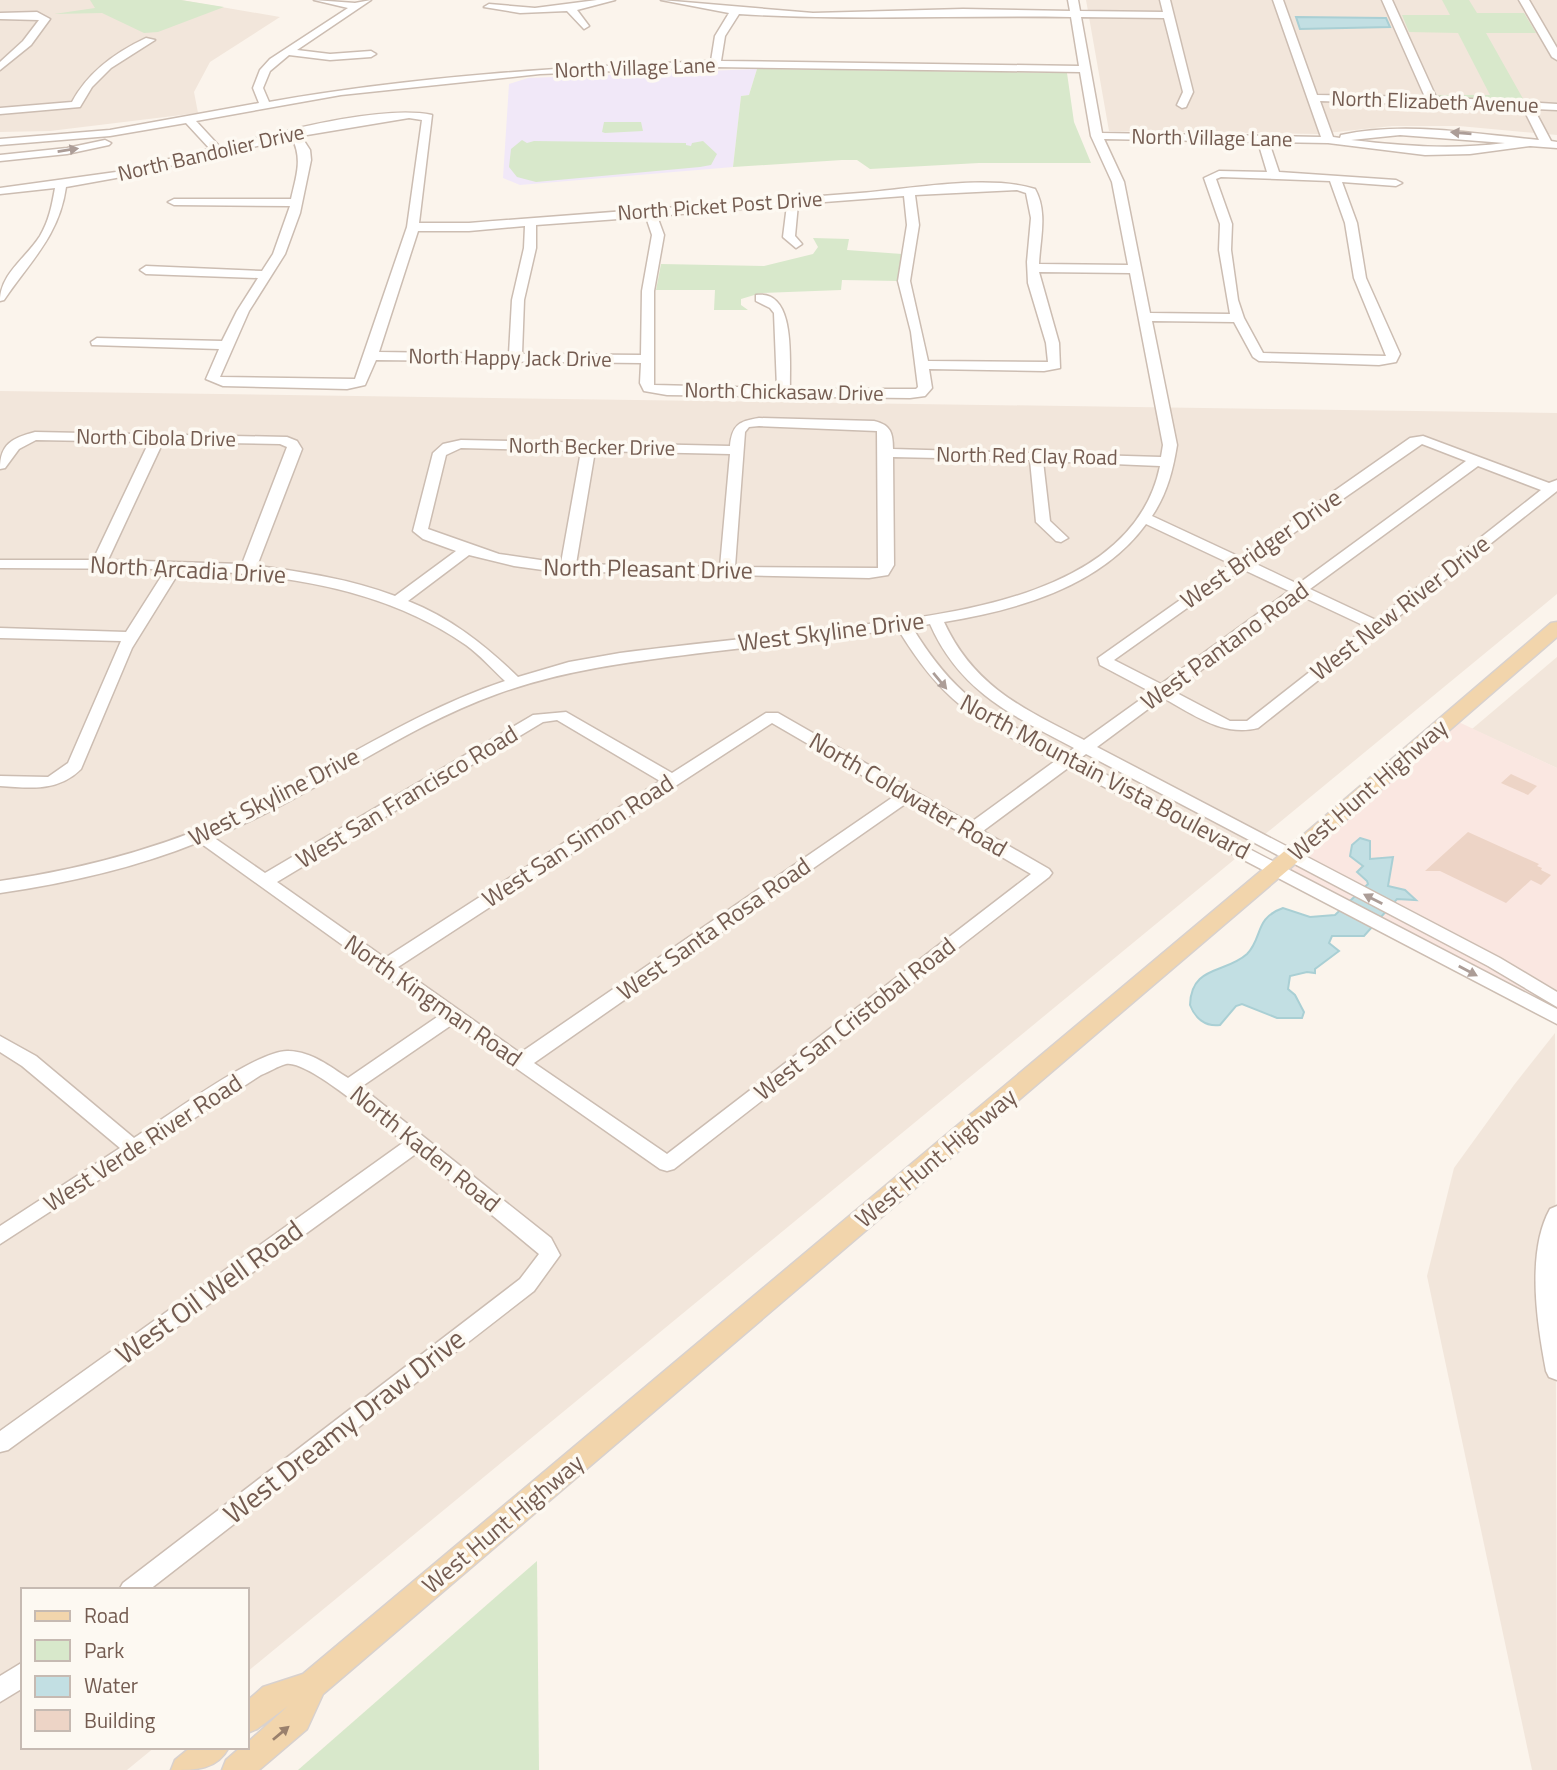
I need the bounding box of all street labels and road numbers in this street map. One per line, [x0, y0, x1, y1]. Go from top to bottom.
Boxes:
street label: North Village Lane [554, 48, 716, 86]
street label: North Elizabeth Avenue [1331, 81, 1539, 121]
street label: North Bandolier Drive [114, 115, 307, 189]
street label: North Village Lane [1131, 120, 1293, 154]
street label: North Picket Post Drive [616, 182, 823, 228]
street label: North Happy Jack Drive [408, 339, 612, 375]
street label: North Chickasaw Drive [684, 373, 884, 409]
street label: North Cibola Drive [76, 420, 236, 454]
street label: North Becker Drive [508, 429, 676, 463]
street label: North Red Clay Road [936, 437, 1118, 473]
street label: West Bridger Drive [1173, 479, 1348, 617]
street label: West New River Drive [1302, 526, 1497, 689]
street label: North Arcadia Drive [89, 546, 287, 592]
street label: North Pleasant Drive [543, 548, 753, 588]
street label: West Pantano Road [1133, 572, 1316, 719]
street label: West Skyline Drive [736, 602, 926, 660]
street label: North Mountain Vista Boulevard [954, 684, 1257, 868]
street label: West Hunt Highway [1280, 709, 1455, 869]
street label: West San Francisco Road [289, 715, 524, 877]
street label: North Coldwater Road [803, 723, 1014, 866]
street label: West Skyline Drive [182, 738, 365, 855]
street label: West San Simon Road [475, 765, 680, 916]
street label: West Santa Rosa Road [609, 848, 818, 1009]
street label: North Kingman Road [337, 925, 530, 1075]
street label: West San Cristobal Road [746, 928, 963, 1108]
street label: West Verde River Road [36, 1064, 249, 1220]
street label: North Kaden Road [343, 1076, 509, 1220]
street label: West Hunt Highway [847, 1078, 1024, 1236]
street label: West Oil Well Road [106, 1209, 311, 1374]
street label: West Dreamy Draw Drive [214, 1317, 474, 1534]
street label: West Hunt Highway [414, 1444, 591, 1602]

